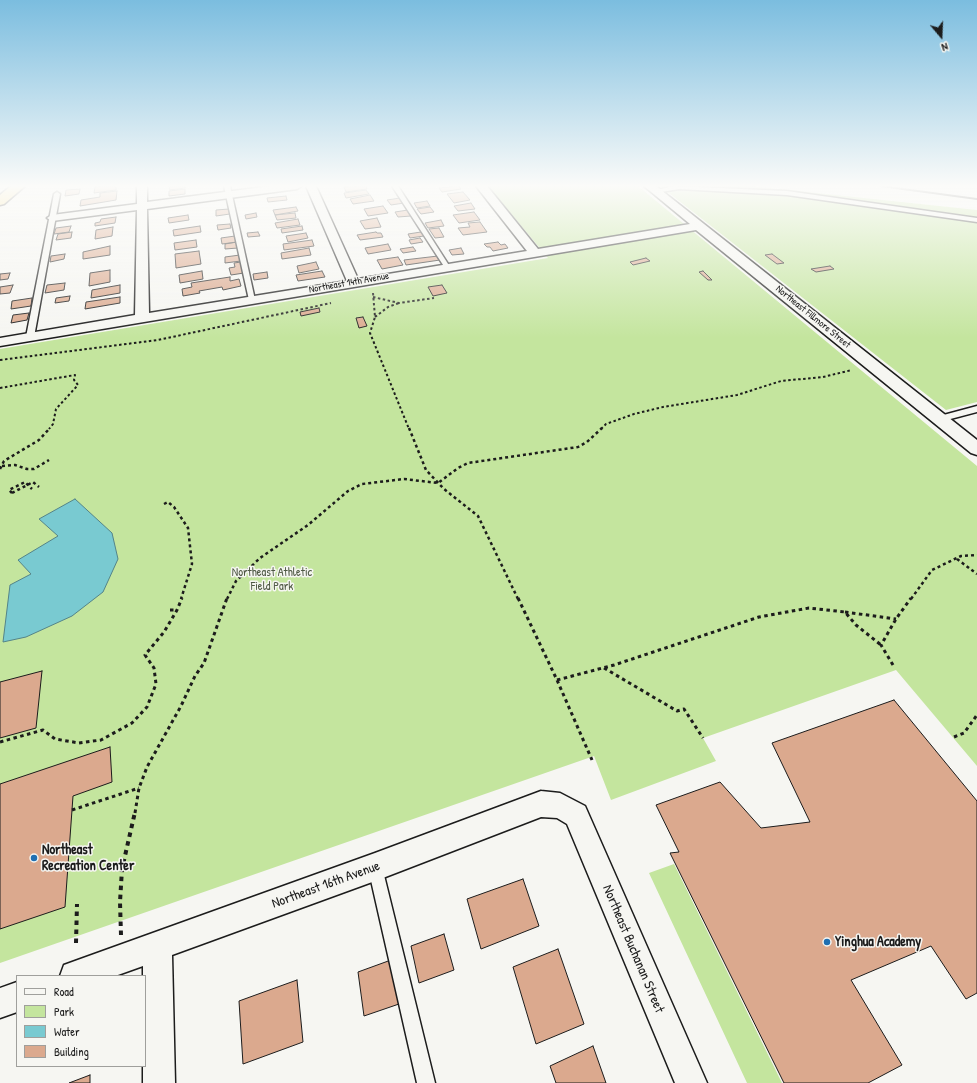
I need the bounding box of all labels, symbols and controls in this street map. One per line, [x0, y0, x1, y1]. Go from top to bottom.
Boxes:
north arrow [921, 16, 961, 56]
text: N [940, 40, 950, 55]
street label: Northeast 14th Avenue [308, 270, 390, 296]
street label: Northeast Fillmore Street [773, 283, 853, 351]
park label: Northeast Athletic Field Park [232, 566, 312, 594]
place label: Northeast Recreation Center [42, 842, 134, 874]
marker: Northeast Recreation Center [29, 853, 39, 863]
street label: Northeast 16th Avenue [270, 858, 382, 912]
street label: Northeast Buchanan Street [598, 883, 668, 1015]
place label: Yinghua Academy [835, 934, 921, 950]
marker: Yinghua Academy [822, 937, 832, 947]
legend [16, 975, 146, 1067]
text: Road [54, 983, 74, 1000]
text: Park [54, 1003, 74, 1020]
text: Water [54, 1023, 80, 1040]
text: Building [54, 1043, 89, 1060]

